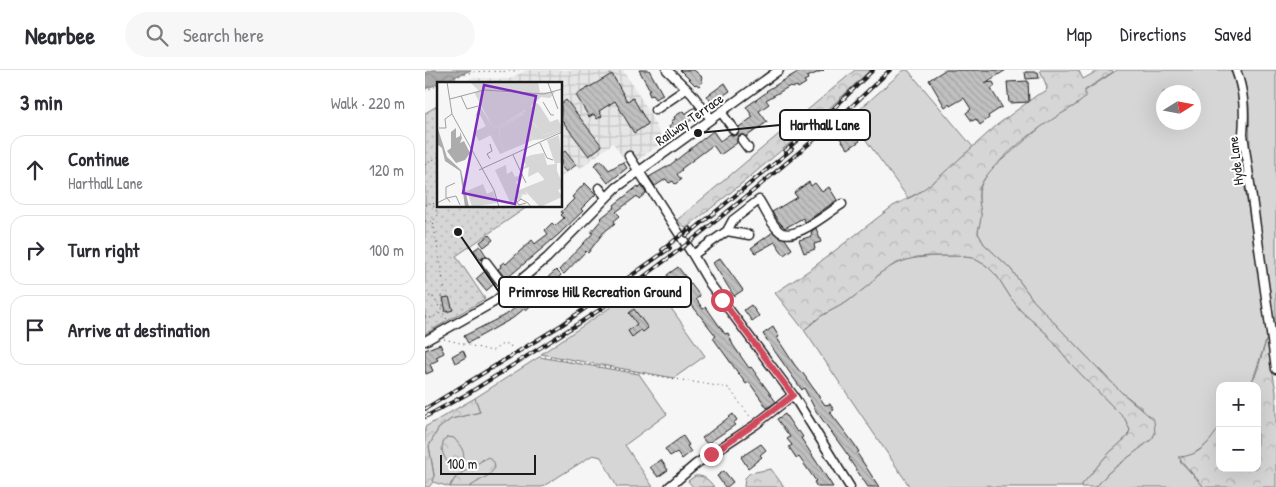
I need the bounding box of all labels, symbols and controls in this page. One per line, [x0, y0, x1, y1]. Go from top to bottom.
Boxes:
search box [125, 12, 475, 57]
text: Nearbee [25, 19, 95, 51]
icon: search [143, 21, 171, 49]
text: Search here [183, 22, 264, 48]
text: Map [1067, 22, 1092, 47]
text: Directions [1120, 22, 1186, 47]
text: Saved [1214, 22, 1251, 47]
inset map [437, 82, 563, 208]
north arrow [1156, 85, 1201, 130]
text: 3 min [20, 88, 63, 117]
street label: Railway Terrace [651, 88, 728, 150]
text: Walk · 220 m [331, 92, 405, 114]
callout: Harthall Lane [780, 110, 870, 140]
text: Harthall Lane [790, 114, 860, 135]
street label: Hyde Lane [1223, 135, 1248, 187]
text: Continue [68, 146, 129, 172]
icon: ahead [21, 156, 49, 184]
text: 120 m [369, 159, 404, 181]
text: Harthall Lane [68, 172, 143, 194]
icon: right [21, 236, 49, 264]
text: Turn right [68, 237, 139, 263]
text: 100 m [369, 239, 404, 261]
callout: Primrose Hill Recreation Ground [499, 277, 691, 307]
text: Primrose Hill Recreation Ground [509, 281, 681, 302]
route start [711, 289, 734, 312]
icon: arrive [21, 316, 49, 344]
text: Arrive at destination [68, 317, 210, 343]
map controls [1216, 382, 1261, 472]
button: + [1216, 382, 1261, 427]
button: − [1216, 427, 1261, 472]
route end [700, 443, 723, 466]
scale bar [440, 452, 536, 475]
text: 100 m [447, 454, 477, 473]

